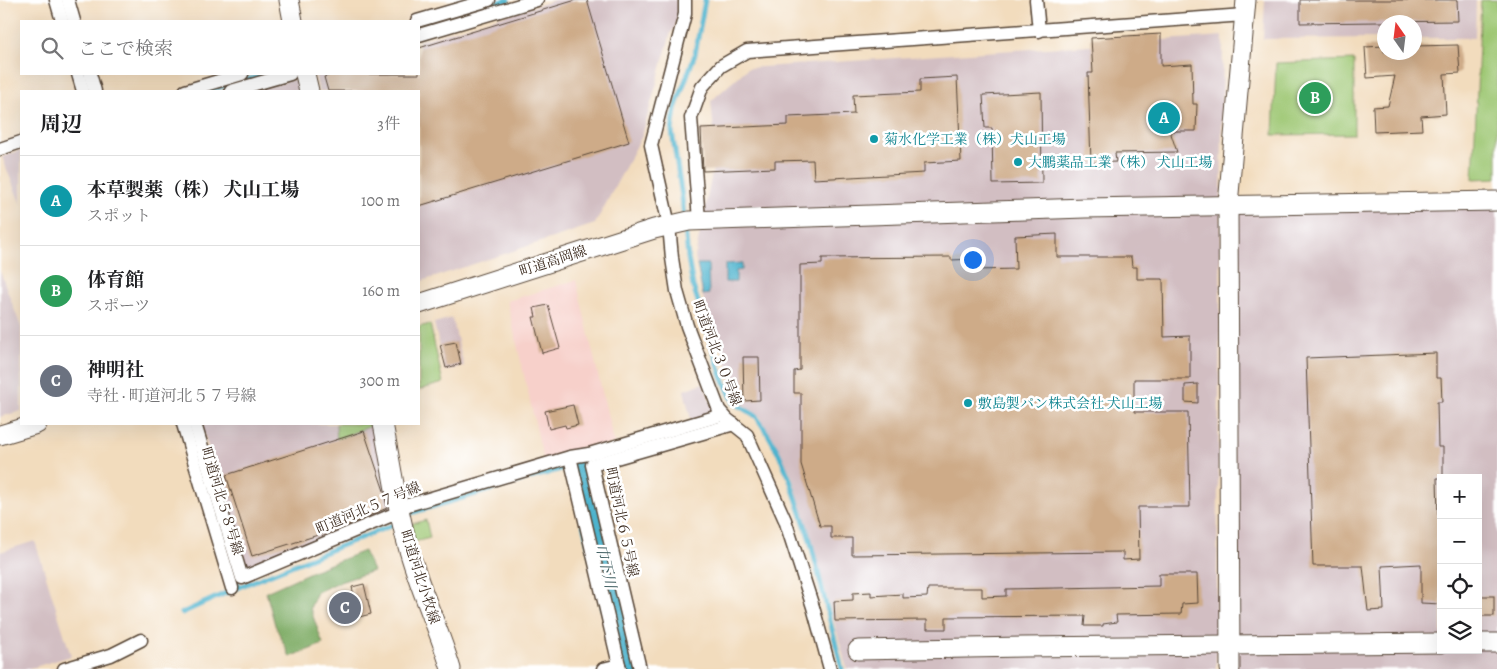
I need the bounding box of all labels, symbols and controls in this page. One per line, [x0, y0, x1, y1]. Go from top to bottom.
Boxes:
north arrow [1377, 15, 1422, 60]
search box [20, 20, 420, 75]
icon: search [38, 34, 66, 62]
text: ここで検索 [78, 36, 173, 62]
pin: B [1299, 79, 1331, 117]
pin: A [1148, 99, 1180, 137]
text: 周辺 [40, 110, 82, 138]
text: 3件 [377, 113, 400, 135]
place label: 菊水化学工業（株）犬山工場 [884, 130, 1066, 149]
marker: 菊水化学工業（株）犬山工場 [868, 133, 880, 145]
place label: 大鵬薬品工業（株） 犬山工場 [1028, 153, 1213, 172]
marker: 大鵬薬品工業（株） 犬山工場 [1012, 156, 1024, 168]
text: 本草製薬（株） 犬山工場 [87, 177, 299, 203]
text: A [51, 190, 61, 212]
text: 100 m [361, 190, 400, 212]
text: スポット [87, 205, 151, 227]
street label: 町道高岡線 [517, 241, 589, 281]
your location [960, 247, 986, 273]
text: 体育館 [87, 267, 144, 293]
text: B [51, 280, 61, 302]
text: 160 m [362, 280, 400, 302]
text: スポーツ [87, 295, 150, 317]
street label: 町道河北３０号線 [688, 297, 746, 409]
text: 神明社 [87, 357, 144, 383]
text: C [51, 370, 61, 392]
text: 300 m [360, 370, 400, 392]
text: 寺社 · 町道河北５７号線 [87, 385, 257, 407]
place label: 敷島製パン株式会社 犬山工場 [978, 394, 1163, 413]
marker: 敷島製パン株式会社 犬山工場 [962, 397, 974, 409]
street label: 町道河北５８号線 [197, 445, 247, 557]
street label: 町道河北６５号線 [601, 465, 643, 579]
map controls [1437, 474, 1482, 654]
button: + [1437, 474, 1482, 519]
street label: 町道河北５７号線 [313, 477, 423, 539]
button: − [1437, 519, 1482, 564]
street label: 町道河北小牧線 [396, 527, 444, 627]
water label: 巾下川 [591, 542, 621, 592]
button: locate [1437, 564, 1482, 609]
pin: C [329, 589, 361, 627]
button: layers [1437, 609, 1482, 654]

